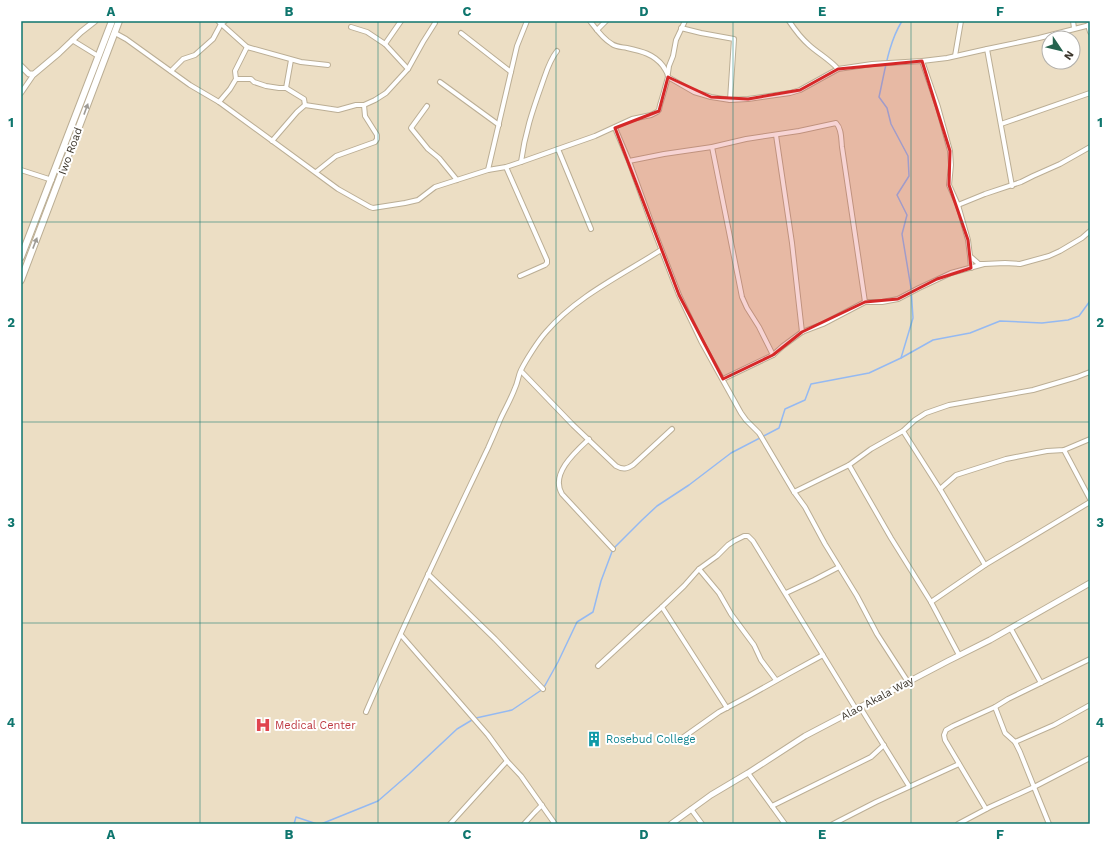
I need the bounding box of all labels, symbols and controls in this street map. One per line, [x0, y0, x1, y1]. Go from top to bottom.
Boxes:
text: A [107, 4, 116, 19]
text: B [285, 4, 294, 19]
text: C [463, 4, 472, 19]
text: D [639, 4, 649, 19]
text: E [818, 4, 826, 19]
text: F [996, 4, 1004, 19]
north arrow [1041, 30, 1081, 70]
text: N [1061, 48, 1076, 63]
one-way arrow [84, 102, 90, 114]
text: 1 [8, 115, 14, 130]
text: 1 [1097, 115, 1103, 130]
street label: Iwo Road [56, 126, 85, 177]
one-way arrow [32, 238, 38, 249]
text: 2 [7, 315, 15, 330]
text: 2 [1096, 315, 1104, 330]
text: 3 [7, 515, 15, 530]
text: 3 [1096, 515, 1104, 530]
street label: Alao Akala Way [838, 674, 916, 723]
text: 4 [7, 715, 16, 730]
text: 4 [1096, 715, 1105, 730]
hospital icon: Medical Center [254, 716, 272, 734]
place label: Medical Center [275, 719, 356, 732]
building icon: Rosebud College [585, 730, 603, 748]
place label: Rosebud College [606, 733, 696, 746]
text: A [107, 827, 116, 842]
text: B [285, 827, 294, 842]
text: C [463, 827, 472, 842]
text: D [639, 827, 649, 842]
text: E [818, 827, 826, 842]
text: F [996, 827, 1004, 842]

